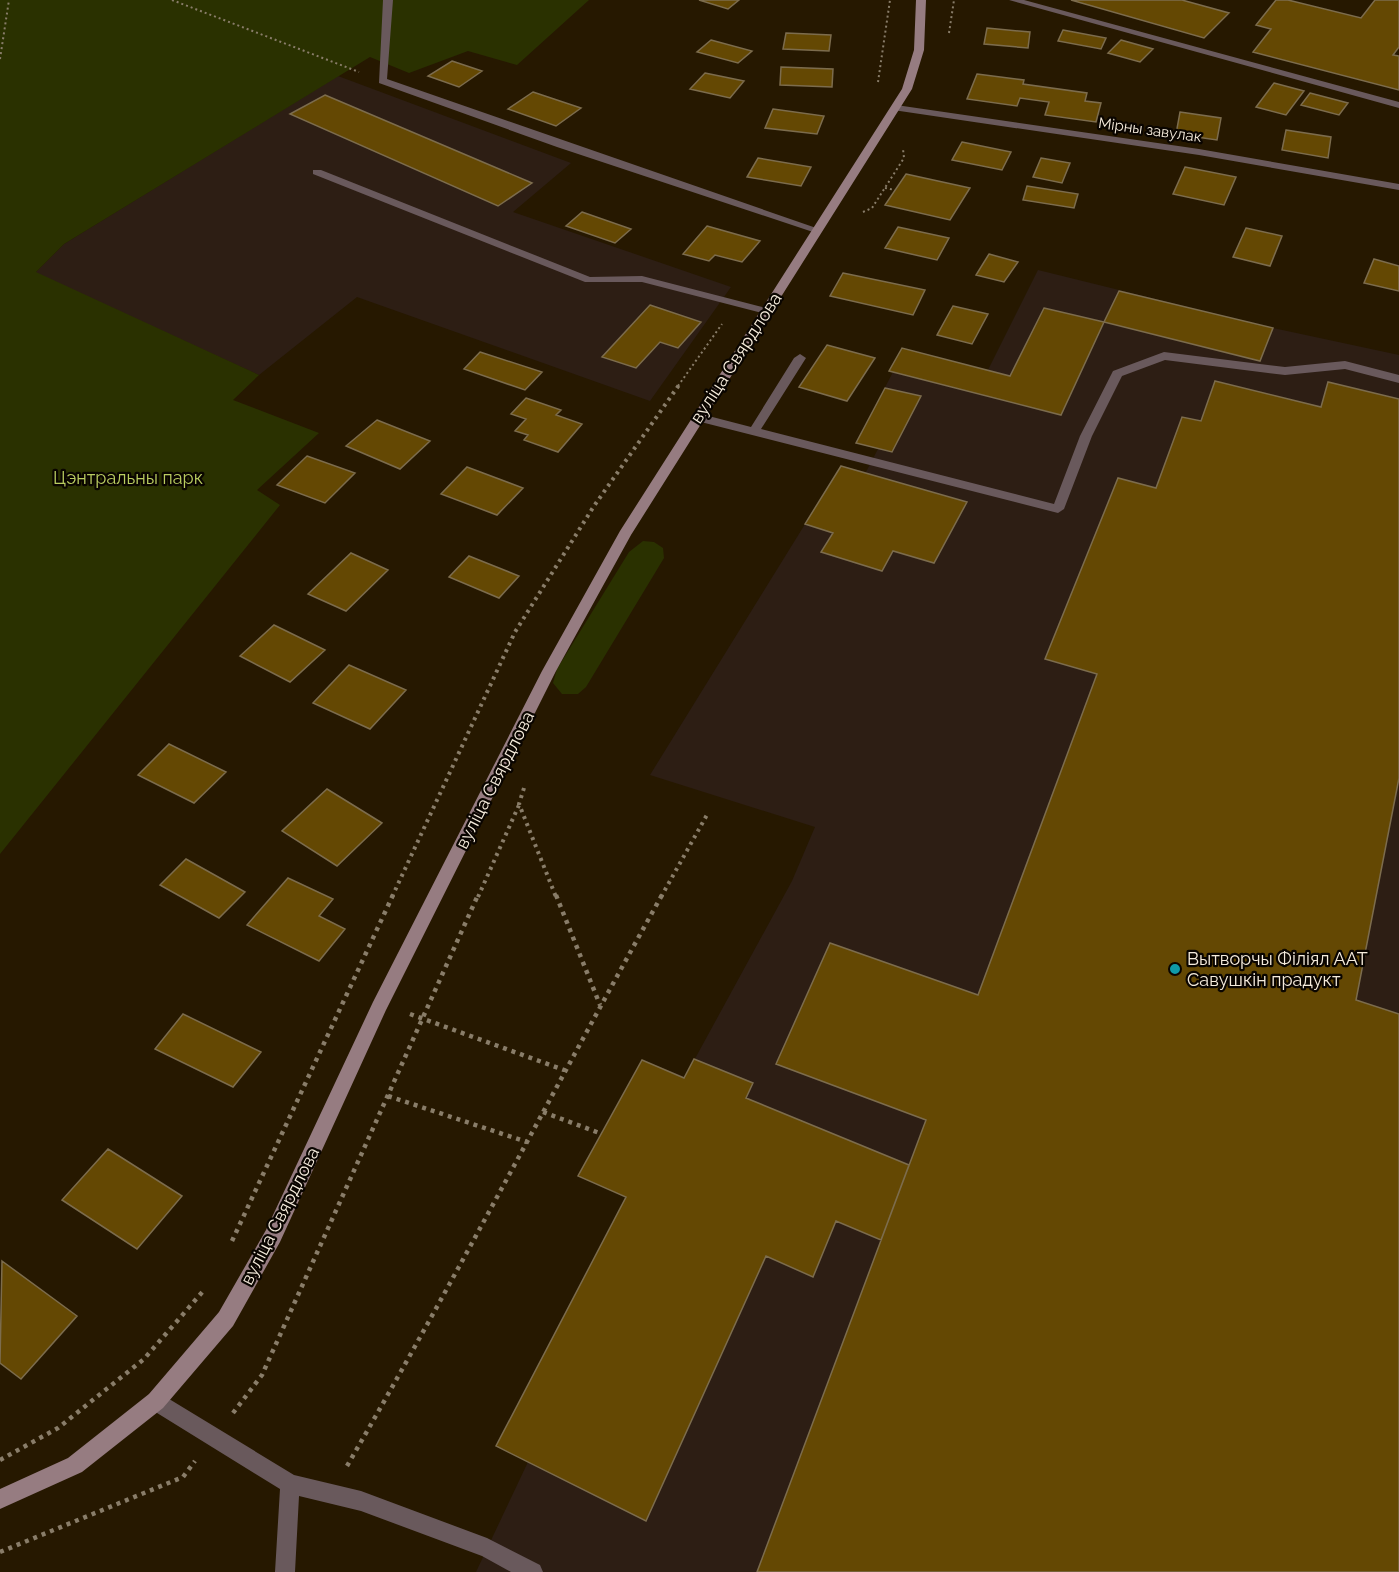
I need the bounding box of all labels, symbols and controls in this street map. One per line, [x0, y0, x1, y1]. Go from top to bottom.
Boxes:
street label: Мірны завулак [1097, 114, 1203, 146]
street label: вуліца Свярдлова [685, 288, 786, 427]
park label: Цэнтральны парк [53, 467, 203, 488]
street label: вуліца Свярдлова [451, 707, 538, 852]
place label: Вытворчы Філіял ААТ Савушкін прадукт [1187, 948, 1368, 990]
marker: Вытворчы Філіял ААТ Савушкін прадукт [1168, 962, 1182, 976]
street label: вуліца Свярдлова [236, 1143, 323, 1288]

